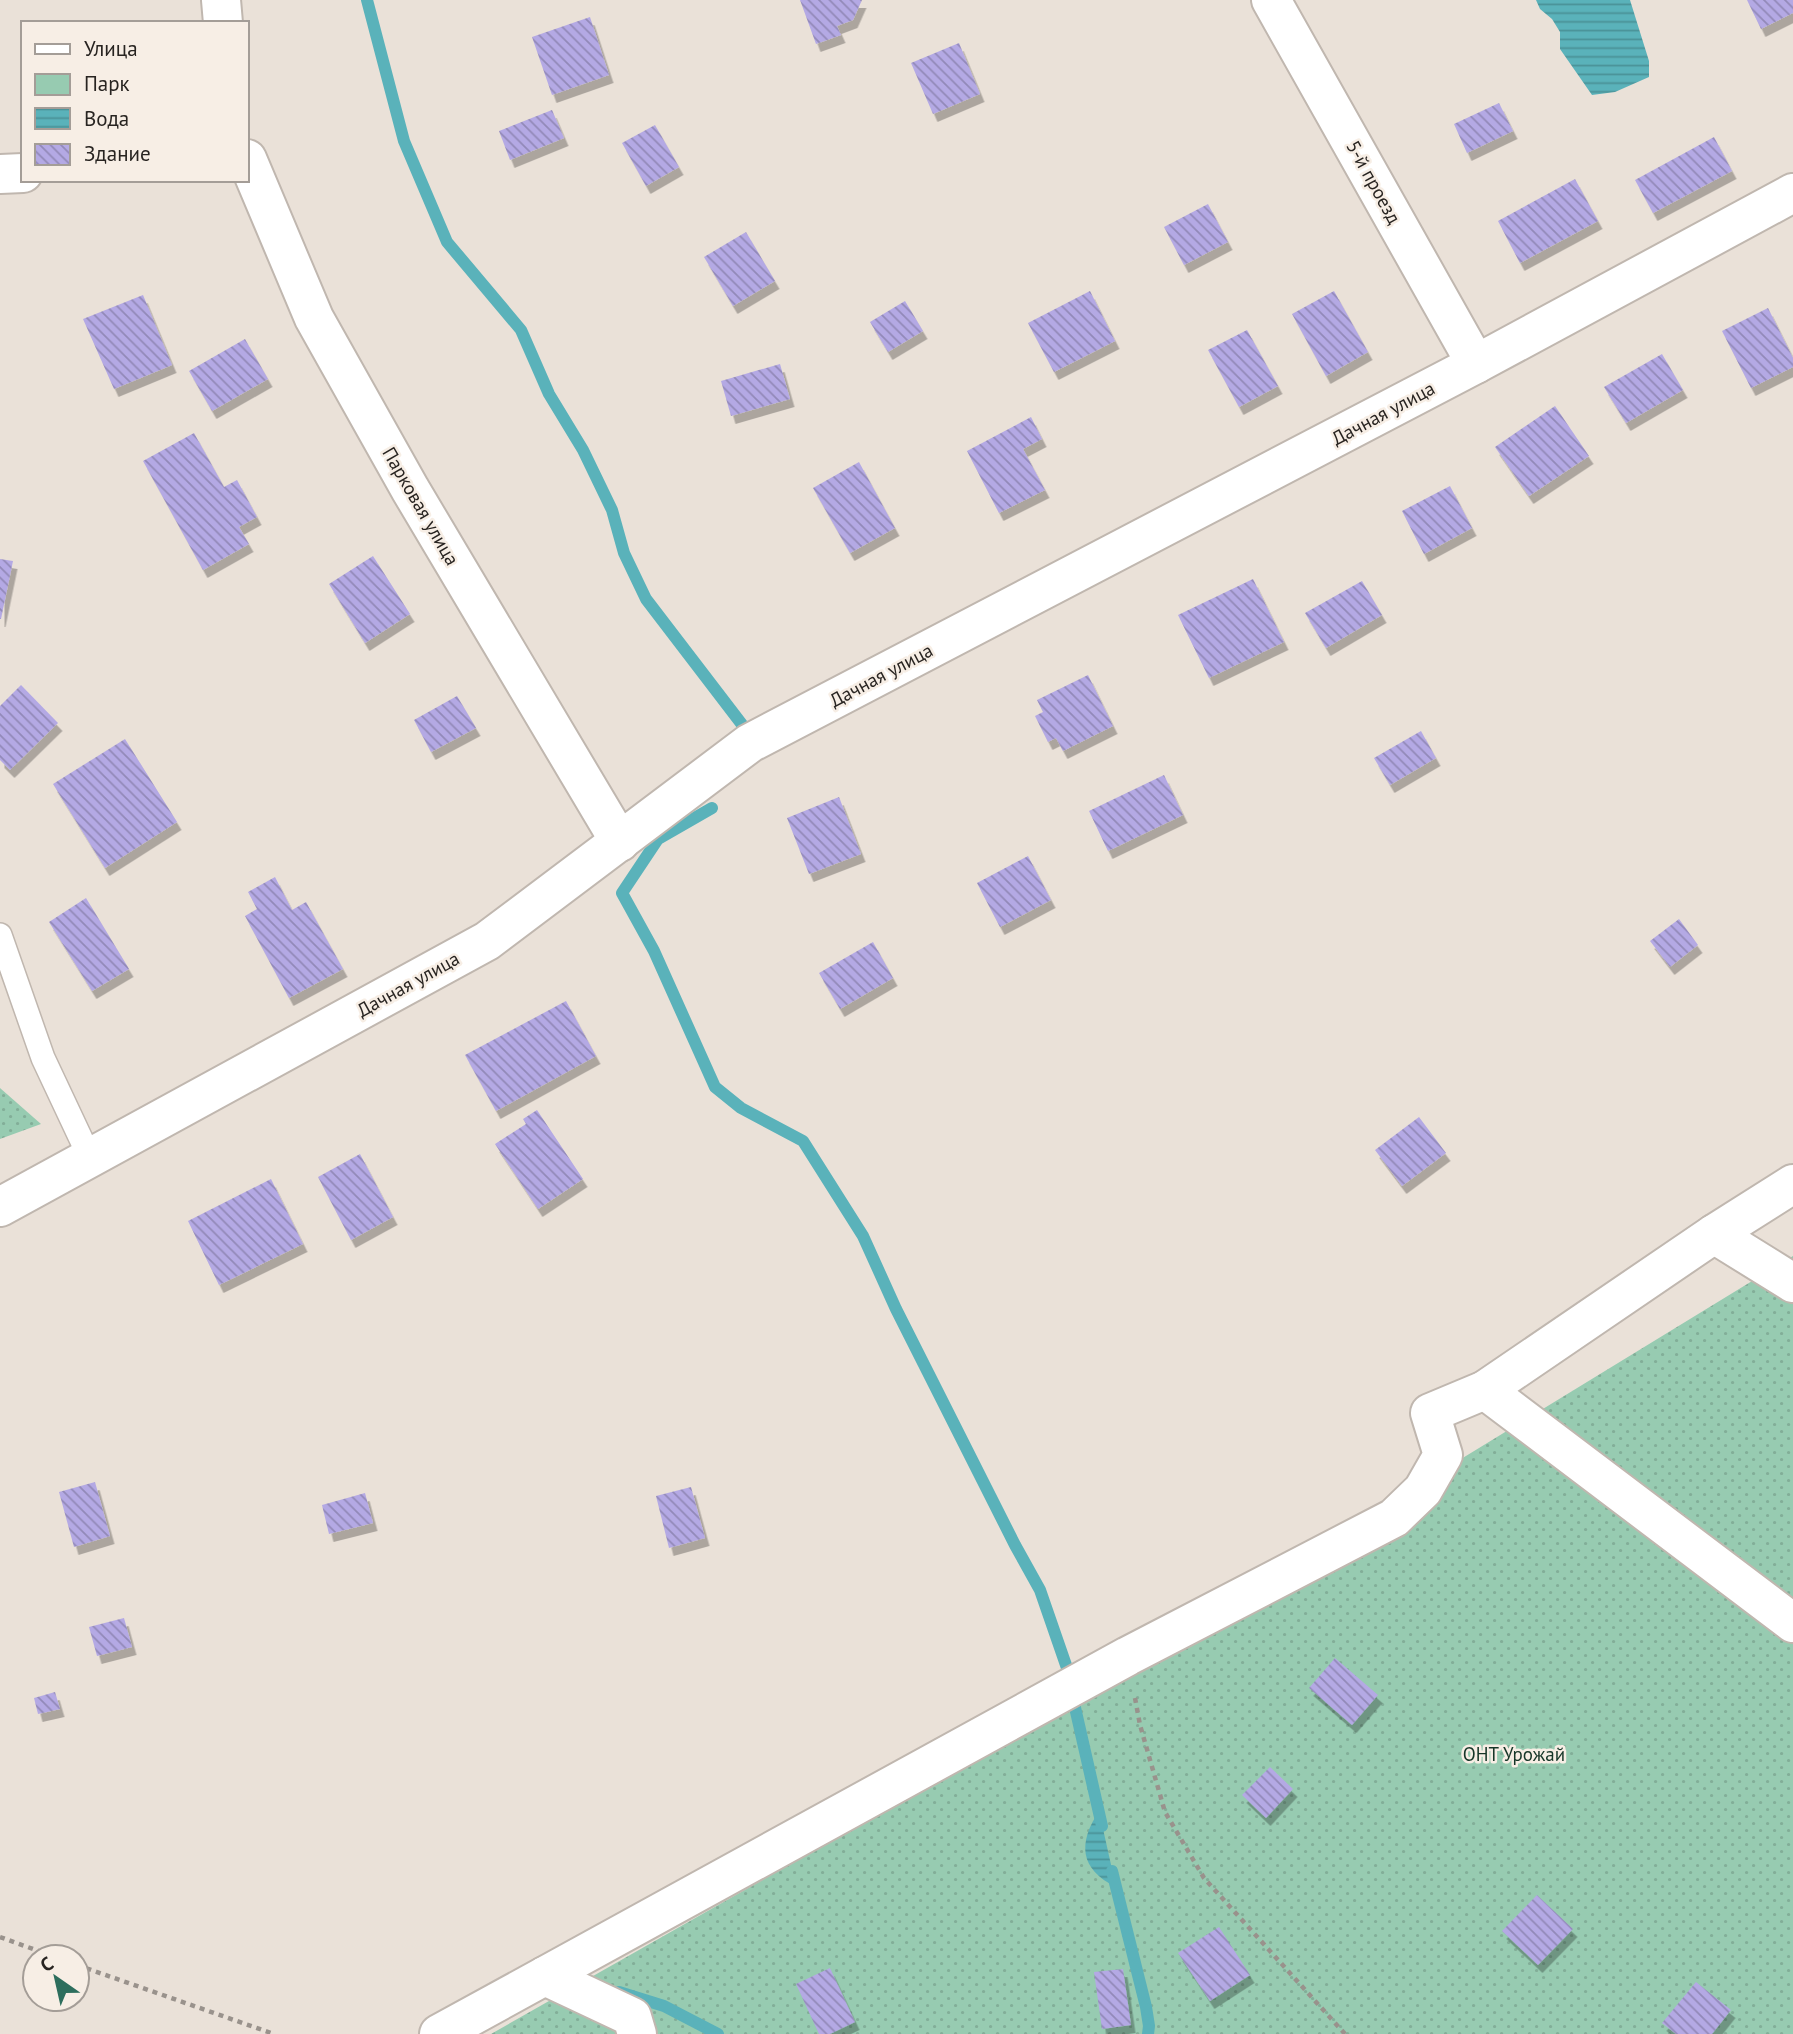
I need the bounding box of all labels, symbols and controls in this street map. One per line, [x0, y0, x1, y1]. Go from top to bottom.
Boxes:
legend [21, 21, 248, 182]
text: Улица [84, 35, 138, 62]
text: Парк [84, 70, 130, 97]
text: Вода [84, 105, 129, 132]
street label: 5-й проезд [1341, 136, 1407, 228]
text: Здание [84, 140, 151, 167]
street label: Дачная улица [1327, 376, 1439, 450]
street label: Парковая улица [377, 443, 465, 569]
street label: Дачная улица [825, 638, 937, 712]
street label: Дачная улица [353, 946, 463, 1022]
park label: ОНТ Урожай [1463, 1742, 1565, 1766]
north arrow [21, 1943, 91, 2013]
text: С [35, 1951, 58, 1977]

